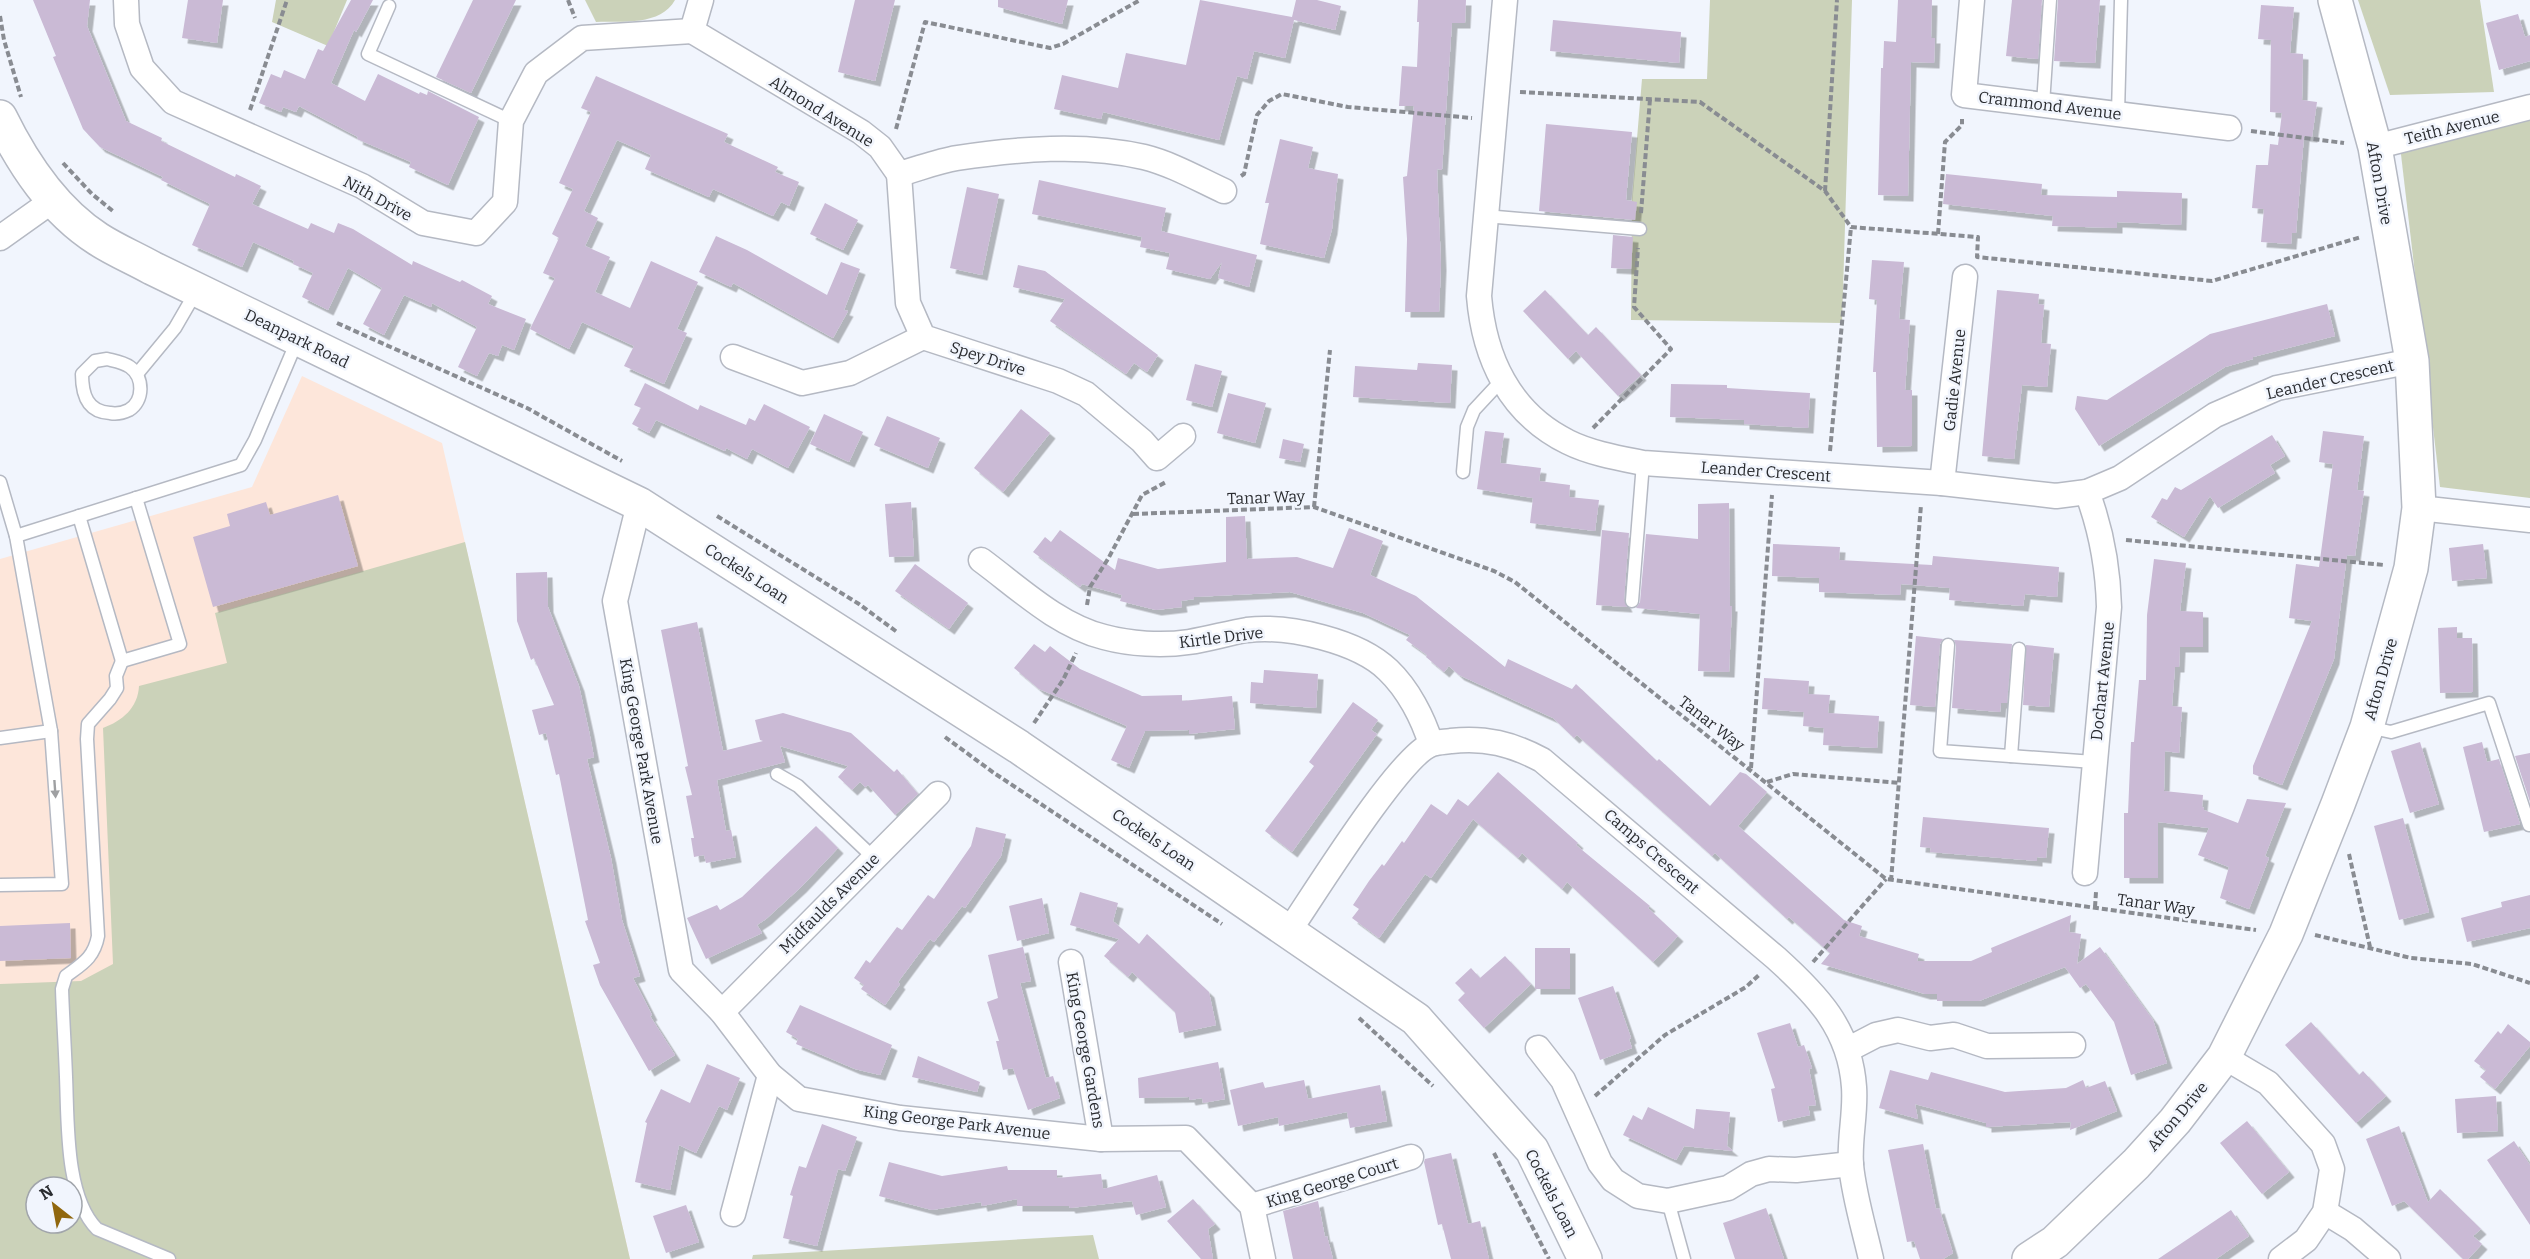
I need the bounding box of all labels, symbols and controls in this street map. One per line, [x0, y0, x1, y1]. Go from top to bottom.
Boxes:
street label: Almond Avenue [766, 72, 877, 151]
street label: Crammond Avenue [1977, 87, 2123, 124]
street label: Teith Avenue [2403, 107, 2502, 148]
street label: Afton Drive [2363, 140, 2396, 226]
street label: Nith Drive [340, 172, 415, 225]
street label: Deanpark Road [241, 305, 353, 372]
street label: Gadie Avenue [1940, 328, 1969, 432]
street label: Spey Drive [948, 337, 1028, 380]
street label: Leander Crescent [2264, 356, 2396, 403]
street label: Leander Crescent [1700, 457, 1832, 486]
street label: Tanar Way [1227, 487, 1306, 508]
street label: Cockels Loan [701, 539, 792, 608]
street label: Dochart Avenue [2087, 621, 2118, 741]
street label: Kirtle Drive [1178, 623, 1264, 652]
street label: Afton Drive [2360, 636, 2401, 722]
street label: King George Park Avenue [616, 657, 667, 846]
street label: Tanar Way [1675, 692, 1749, 755]
one-way arrow [50, 780, 60, 799]
street label: Cockels Loan [1108, 805, 1199, 874]
street label: Camps Crescent [1600, 805, 1703, 898]
street label: Midfaulds Avenue [775, 849, 883, 957]
street label: Tanar Way [2116, 890, 2196, 919]
street label: King George Gardens [1062, 970, 1109, 1130]
street label: Afton Drive [2143, 1078, 2212, 1155]
street label: King George Park Avenue [862, 1102, 1052, 1143]
street label: Cockels Loan [1521, 1146, 1582, 1241]
street label: King George Court [1264, 1153, 1401, 1212]
north arrow [24, 1175, 84, 1235]
text: N [36, 1181, 57, 1204]

